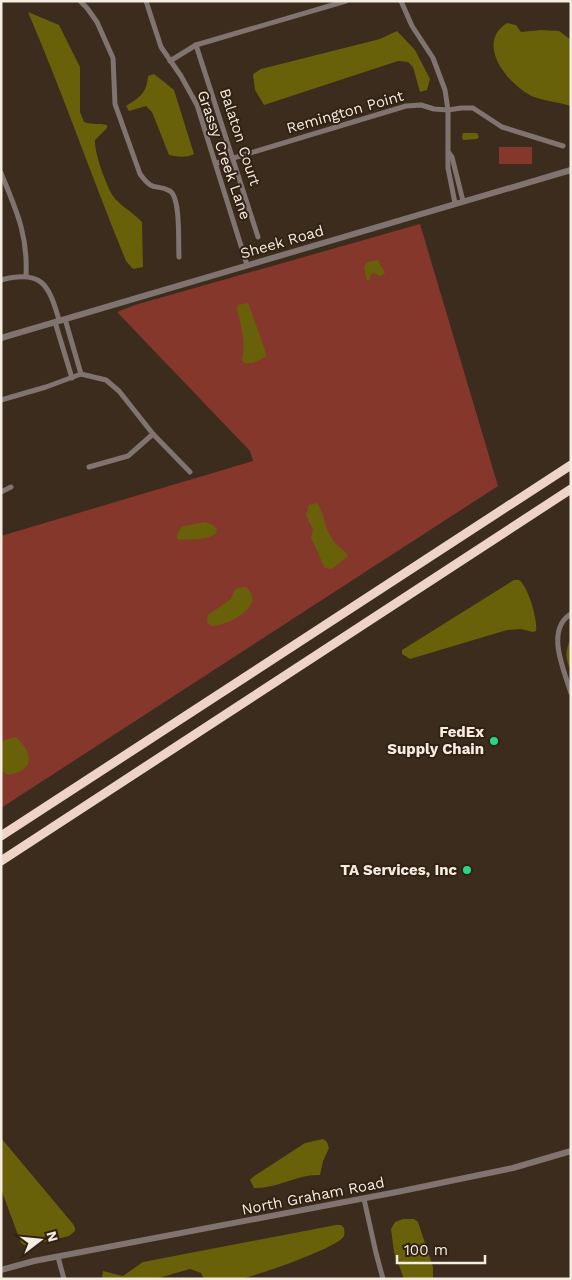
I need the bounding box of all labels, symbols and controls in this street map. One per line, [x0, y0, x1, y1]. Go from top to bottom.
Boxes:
street label: Balaton Court [216, 86, 264, 189]
street label: Remington Point [284, 86, 406, 137]
street label: Grassy Creek Lane [193, 88, 255, 222]
street label: Sheek Road [238, 221, 326, 263]
place label: FedEx Supply Chain [387, 723, 484, 758]
marker: FedEx Supply Chain [488, 735, 500, 747]
place label: TA Services, Inc [340, 861, 457, 879]
marker: TA Services, Inc [461, 864, 473, 876]
street label: North Graham Road [240, 1173, 386, 1219]
north arrow [15, 1215, 65, 1265]
text: N [43, 1229, 62, 1244]
scale bar [397, 1232, 484, 1264]
text: 100 m [404, 1241, 448, 1259]

